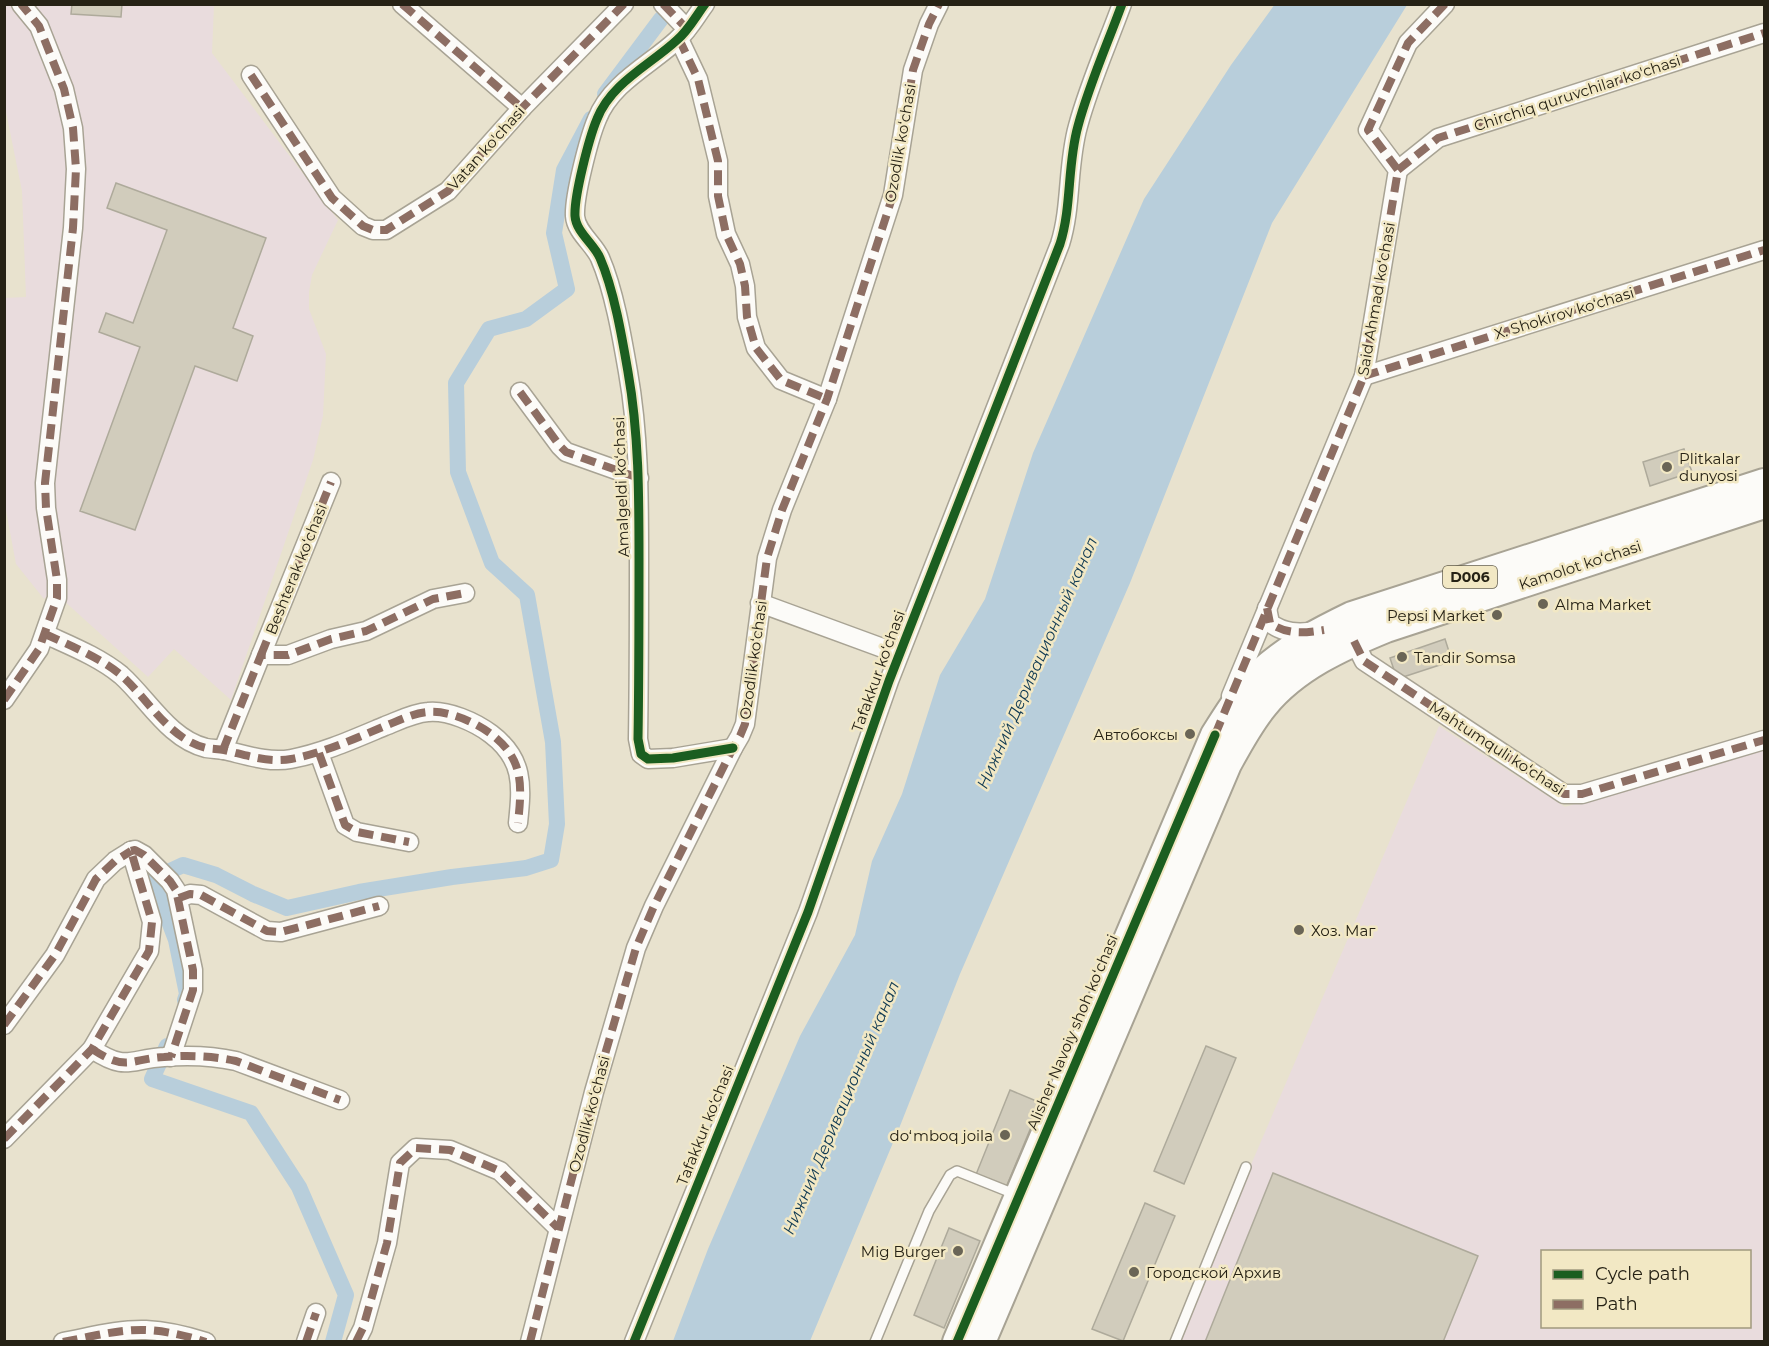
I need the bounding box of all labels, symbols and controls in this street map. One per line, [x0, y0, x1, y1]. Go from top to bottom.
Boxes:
street label: Chirchiq quruvchilar ko'chasi [1471, 51, 1683, 135]
street label: Ozodlik ko‘chasi [880, 82, 920, 204]
street label: Vatan ko'chasi [443, 102, 529, 194]
street label: Said Ahmad ko‘chasi [1353, 221, 1399, 377]
street label: X. Shokirov ko‘chasi [1492, 283, 1636, 343]
street label: Amalgeldi ko‘chasi [609, 416, 633, 558]
place label: Plitkalar dunyosi [1679, 449, 1740, 485]
marker: Plitkalar dunyosi [1660, 460, 1674, 474]
street label: Beshterak ko‘chasi [261, 501, 331, 637]
water label: Нижний Деривационный канал [973, 534, 1101, 792]
street label: Kamolot ko‘chasi [1516, 536, 1644, 594]
road number: D006 [1443, 566, 1497, 588]
place label: Alma Market [1555, 595, 1651, 614]
marker: Alma Market [1536, 597, 1550, 611]
street label: Ozodlik ko‘chasi [735, 599, 771, 721]
place label: Pepsi Market [1387, 606, 1485, 625]
street label: Tafakkur ko‘chasi [847, 608, 909, 734]
marker: Pepsi Market [1490, 608, 1504, 622]
place label: Tandir Somsa [1414, 648, 1516, 667]
marker: Tandir Somsa [1395, 650, 1409, 664]
street label: Mahtumquli ko‘chasi [1426, 697, 1568, 799]
place label: Автобоксы [1093, 725, 1178, 744]
marker: Автобоксы [1183, 727, 1197, 741]
place label: Хоз. Маг [1311, 921, 1376, 940]
marker: Хоз. Маг [1292, 923, 1306, 937]
street label: Alisher Navoiy shoh koʻchasi [1022, 931, 1122, 1133]
water label: Нижний Деривационный канал [779, 979, 903, 1237]
street label: Ozodlik ko‘chasi [564, 1053, 614, 1175]
street label: Tafakkur ko‘chasi [672, 1062, 738, 1188]
place label: doʻmboq joila [889, 1126, 993, 1145]
marker: doʻmboq joila [998, 1128, 1012, 1142]
place label: Mig Burger [861, 1242, 946, 1261]
marker: Mig Burger [951, 1244, 965, 1258]
legend [1541, 1250, 1751, 1328]
place label: Городской Архив [1146, 1263, 1281, 1282]
text: Cycle path [1595, 1263, 1690, 1285]
marker: Городской Архив [1127, 1265, 1141, 1279]
text: Path [1595, 1293, 1638, 1315]

